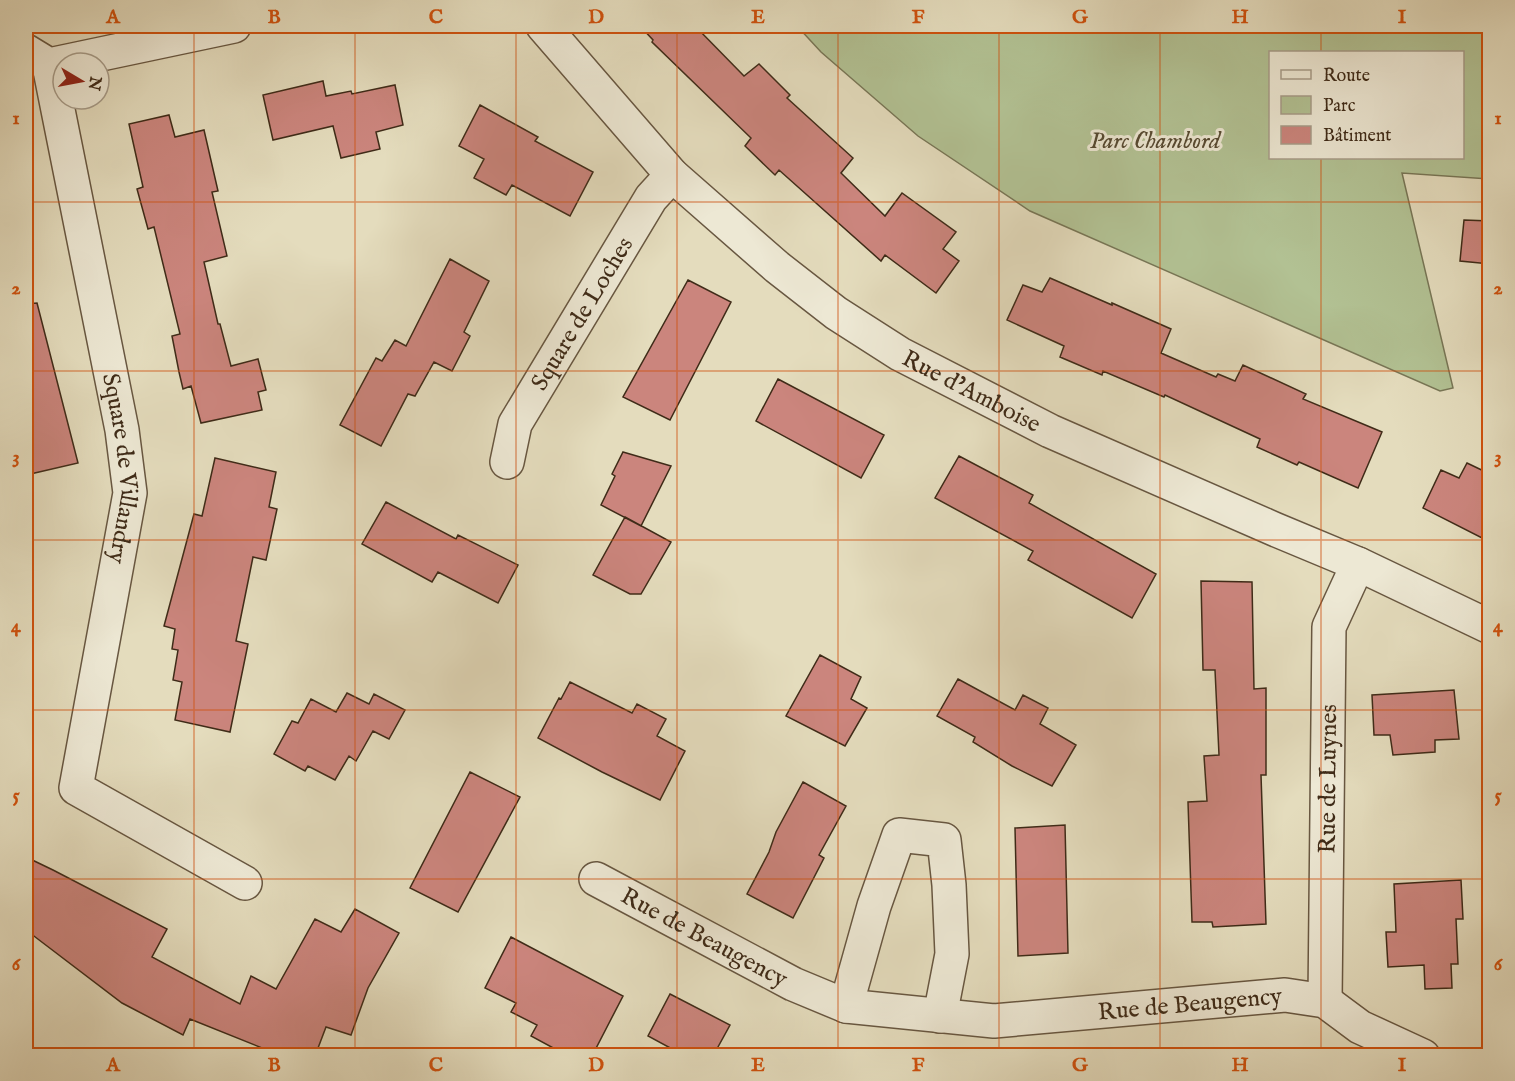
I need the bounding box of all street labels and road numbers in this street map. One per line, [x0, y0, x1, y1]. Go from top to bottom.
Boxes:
street label: Square de Loches [525, 232, 641, 397]
street label: Rue d’Amboise [896, 344, 1046, 441]
street label: Square de Villandry [94, 371, 144, 566]
street label: Rue de Luynes [1313, 704, 1345, 854]
street label: Rue de Beaugency [615, 881, 793, 995]
street label: Rue de Beaugency [1097, 981, 1283, 1029]

